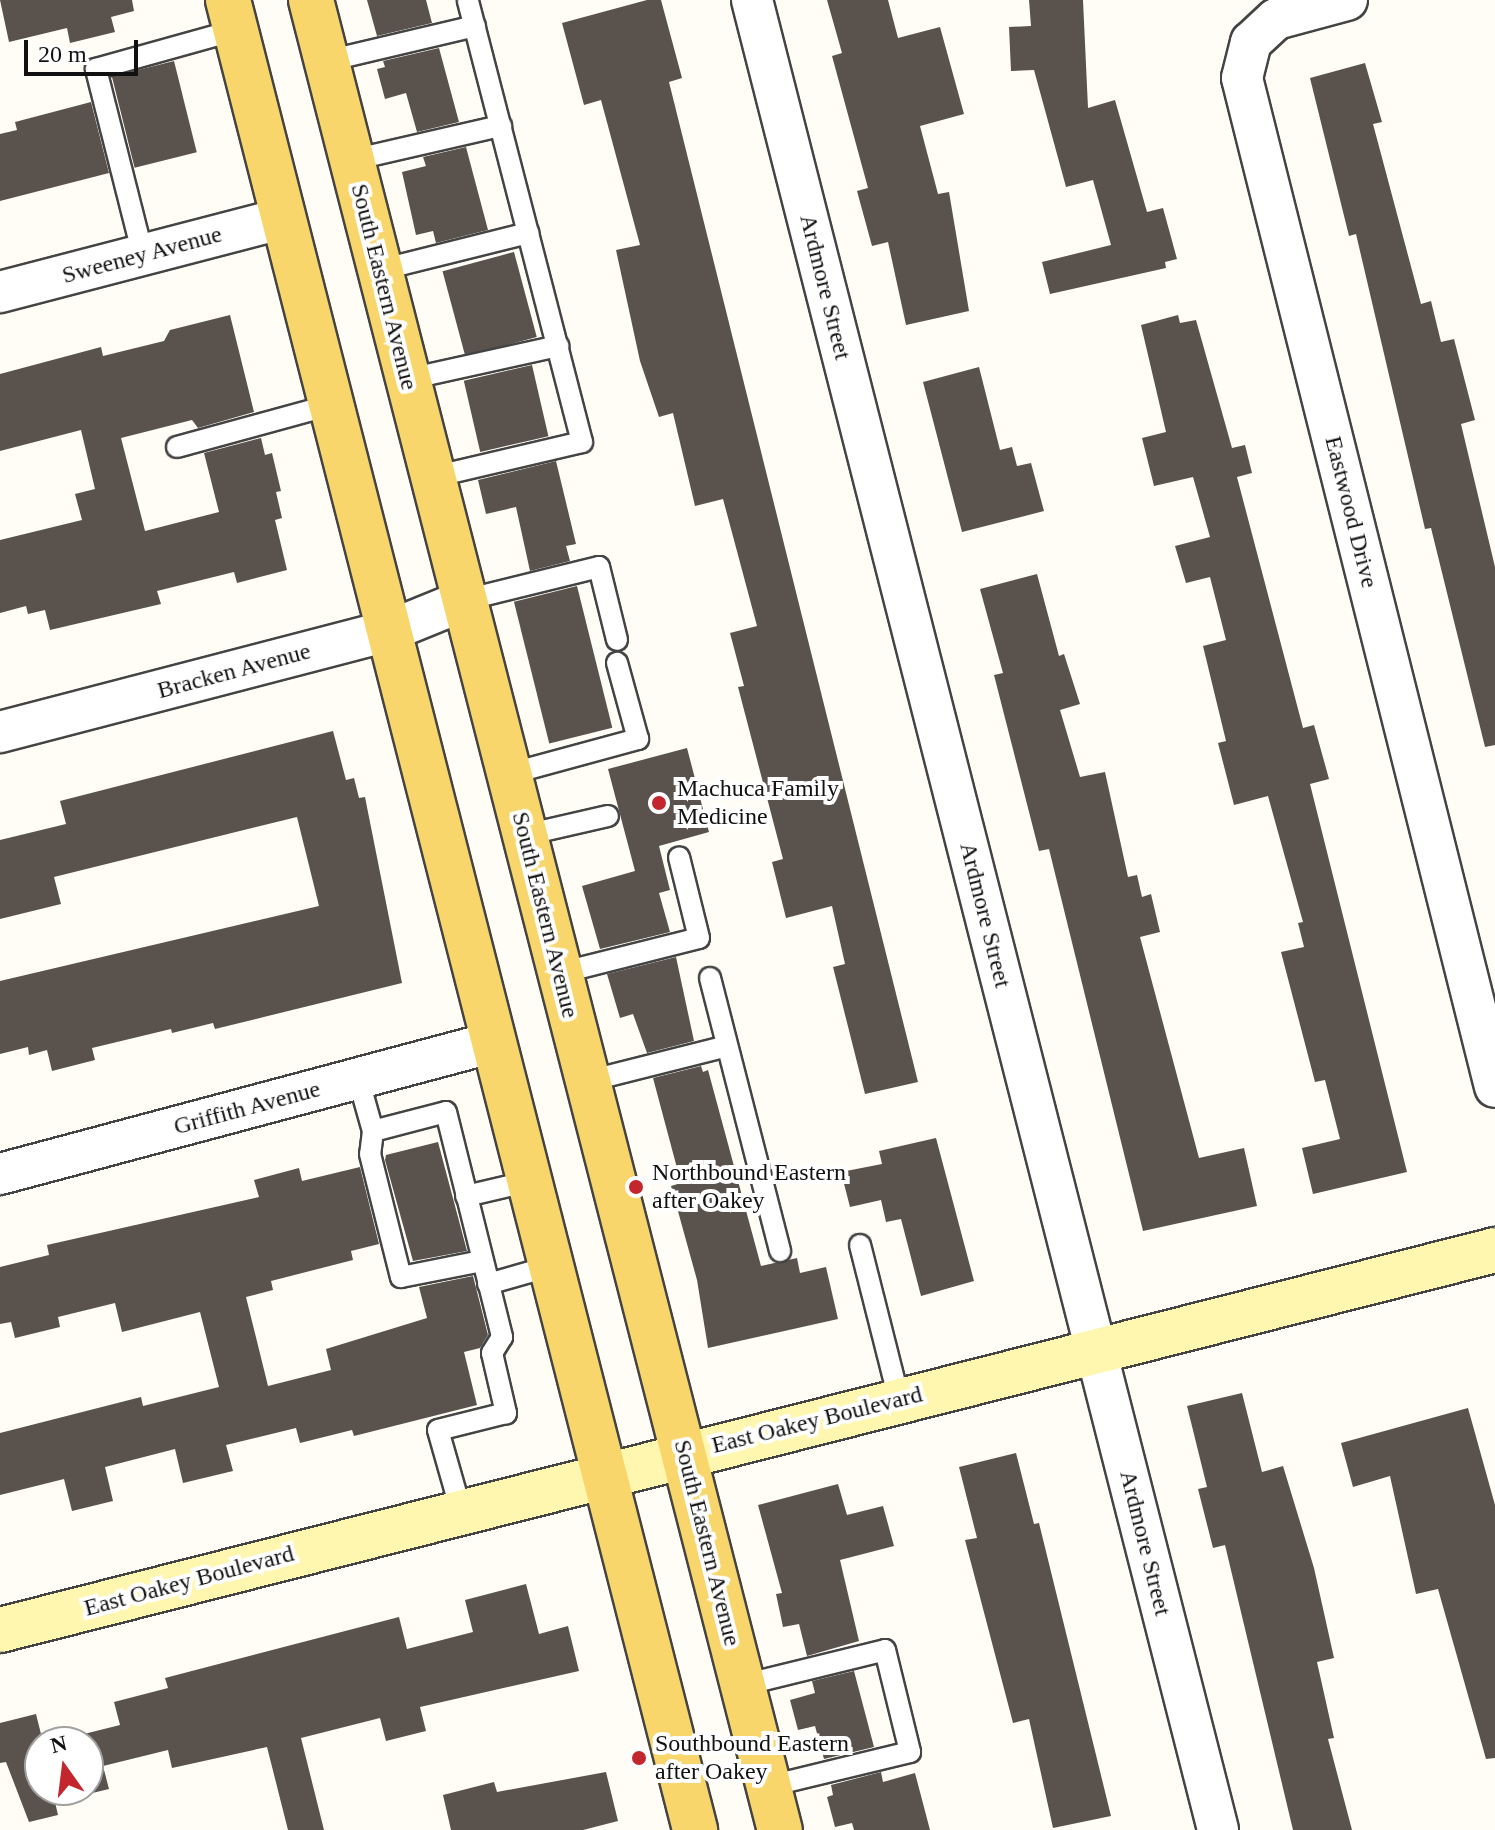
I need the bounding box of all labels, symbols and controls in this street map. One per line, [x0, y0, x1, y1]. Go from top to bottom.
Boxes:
scale bar [28, 24, 142, 74]
text: 20 m [38, 41, 87, 67]
street label: South Eastern Avenue [344, 180, 424, 394]
street label: Ardmore Street [793, 211, 857, 363]
street label: Sweeney Avenue [58, 220, 226, 290]
street label: Eastwood Drive [1318, 433, 1384, 591]
street label: Bracken Avenue [154, 637, 314, 705]
place label: Machuca Family Medicine [677, 775, 839, 831]
marker: Machuca Family Medicine [648, 792, 670, 814]
street label: South Eastern Avenue [505, 808, 585, 1022]
street label: Ardmore Street [953, 839, 1017, 991]
street label: Griffith Avenue [170, 1074, 324, 1142]
place label: Northbound Eastern after Oakey [652, 1159, 846, 1215]
marker: Northbound Eastern after Oakey [627, 1178, 645, 1196]
street label: East Oakey Boulevard [709, 1380, 925, 1460]
street label: South Eastern Avenue [667, 1436, 747, 1650]
street label: Ardmore Street [1113, 1467, 1177, 1619]
street label: East Oakey Boulevard [81, 1539, 297, 1623]
north arrow [24, 1726, 104, 1806]
text: N [48, 1730, 69, 1758]
place label: Southbound Eastern after Oakey [655, 1730, 849, 1786]
marker: Southbound Eastern after Oakey [630, 1749, 648, 1767]

